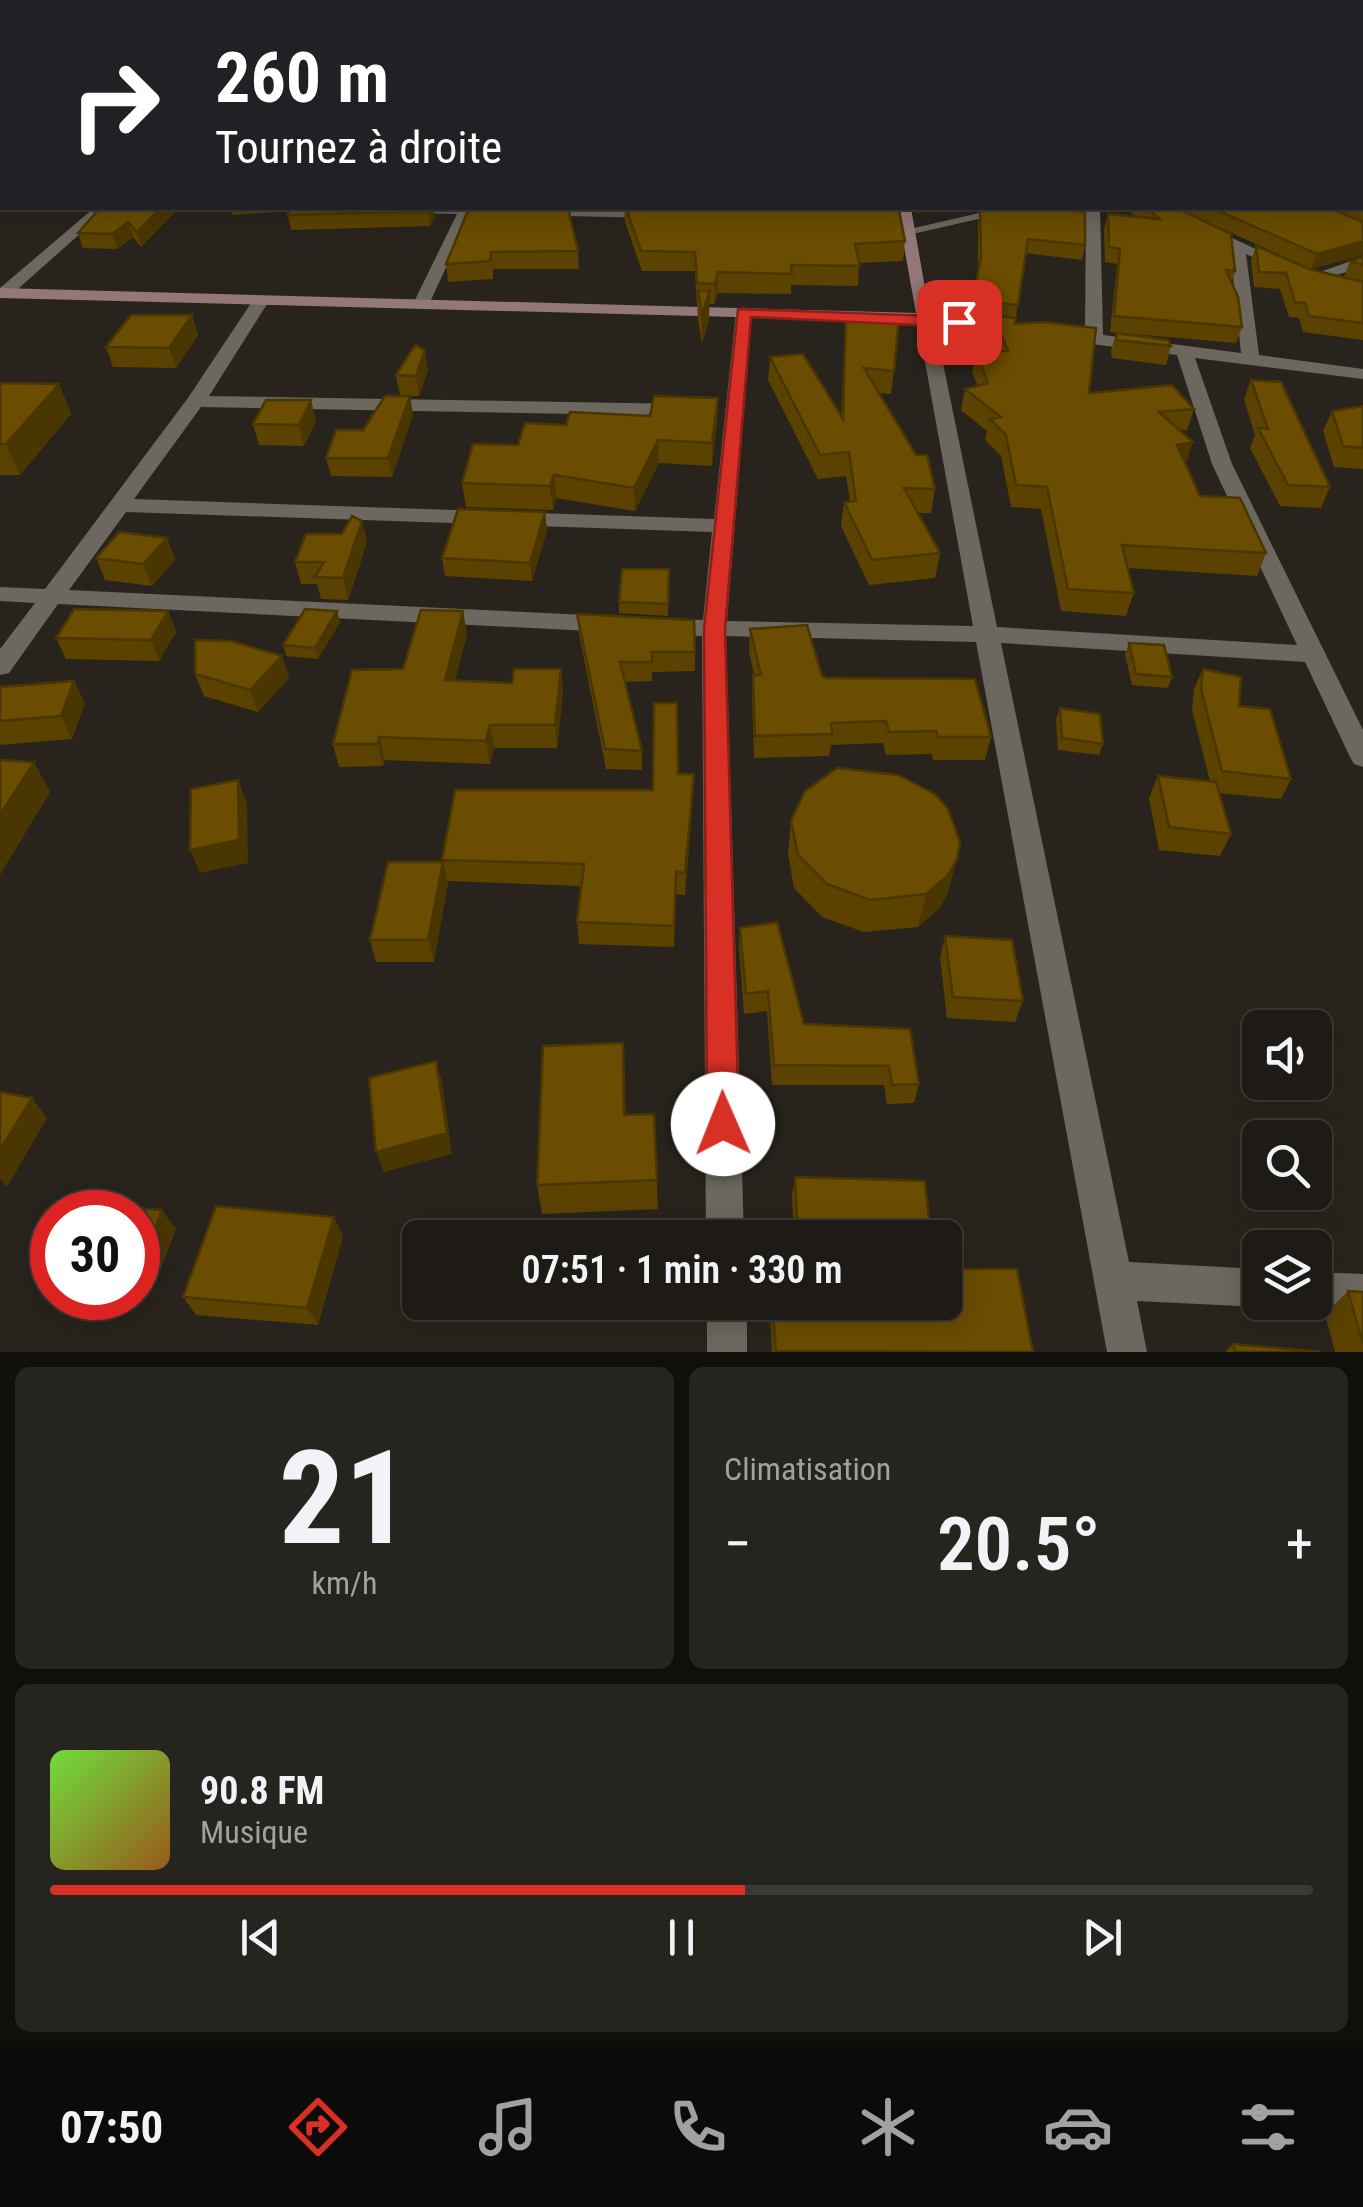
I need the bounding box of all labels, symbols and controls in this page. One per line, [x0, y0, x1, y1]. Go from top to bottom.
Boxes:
text: 260 m [215, 37, 389, 119]
icon: right [50, 40, 180, 170]
text: Tournez à droite [215, 121, 502, 174]
pin [917, 280, 1002, 365]
icon: arrive [932, 295, 987, 350]
map controls [1242, 1010, 1332, 1320]
button: sound [1242, 1010, 1332, 1100]
position arrow [671, 1072, 775, 1176]
button: search [1242, 1120, 1332, 1210]
speed limit sign: 30 [30, 1190, 160, 1320]
button: layers [1242, 1230, 1332, 1320]
text: 07:51 · 1 min · 330 m [522, 1248, 842, 1292]
text: 21 [279, 1422, 410, 1575]
text: Climatisation [724, 1450, 891, 1488]
text: 20.5° [937, 1500, 1100, 1588]
text: − [724, 1512, 752, 1576]
text: + [1286, 1512, 1313, 1576]
text: km/h [312, 1564, 377, 1602]
text: 90.8 FM [200, 1769, 324, 1813]
text: Musique [200, 1813, 308, 1851]
icon: previous [233, 1910, 288, 1965]
icon: pause [654, 1910, 709, 1965]
icon: next [1075, 1910, 1130, 1965]
icon: directions [283, 2092, 353, 2162]
icon: music [473, 2092, 543, 2162]
icon: phone [663, 2092, 733, 2162]
icon: climate [853, 2092, 923, 2162]
icon: car [1043, 2092, 1113, 2162]
icon: filters [1233, 2092, 1303, 2162]
text: 07:50 [60, 2101, 163, 2154]

